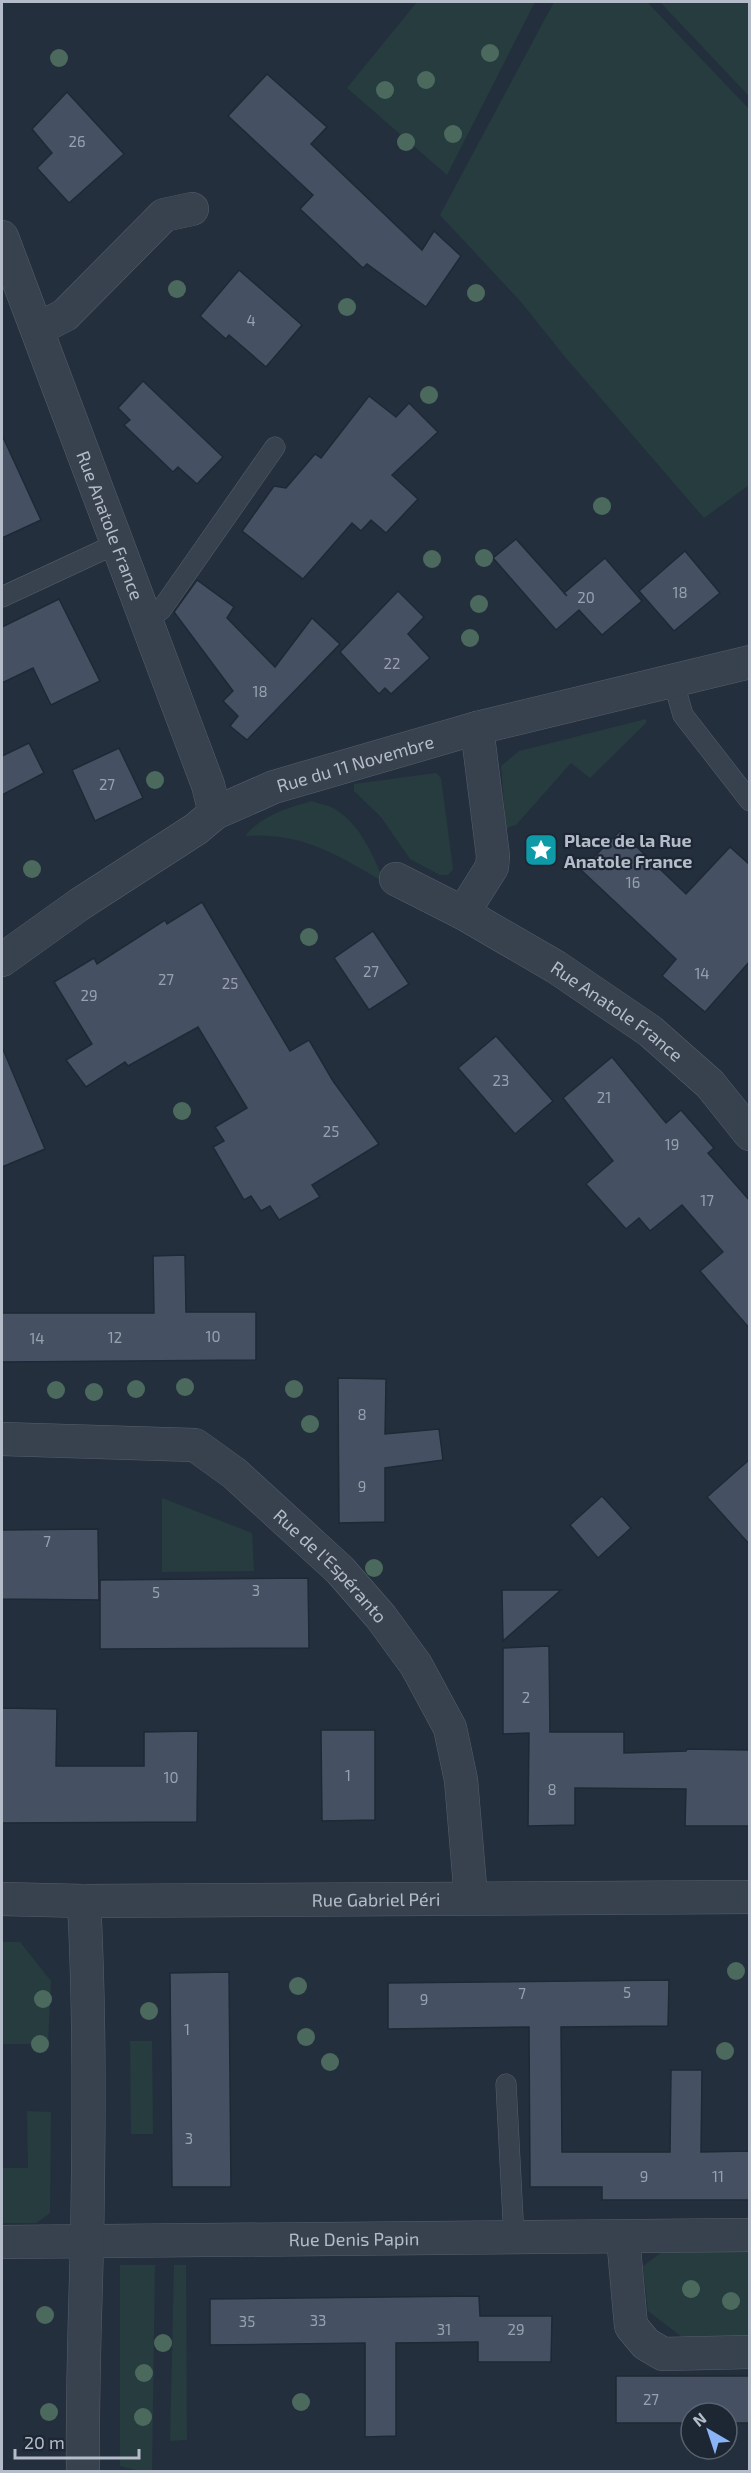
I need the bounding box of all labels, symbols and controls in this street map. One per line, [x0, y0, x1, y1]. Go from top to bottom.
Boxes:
house number: 26 [68, 132, 86, 150]
house number: 4 [246, 311, 256, 329]
street label: Rue Anatole France [72, 448, 148, 603]
house number: 18 [672, 583, 688, 601]
house number: 20 [577, 588, 595, 606]
house number: 22 [384, 654, 400, 672]
house number: 18 [252, 682, 268, 700]
street label: Rue du 11 Novembre [274, 730, 436, 797]
house number: 27 [99, 775, 115, 793]
place label: Place de la Rue Anatole France [564, 829, 692, 872]
place icon: Place de la Rue Anatole France [523, 832, 559, 868]
house number: 16 [626, 873, 640, 891]
street label: Rue Anatole France [547, 956, 688, 1066]
house number: 27 [363, 962, 379, 980]
house number: 14 [694, 964, 710, 982]
house number: 27 [158, 970, 174, 988]
house number: 25 [222, 974, 238, 992]
house number: 29 [80, 986, 98, 1004]
house number: 23 [493, 1071, 509, 1089]
house number: 21 [597, 1088, 611, 1106]
house number: 25 [323, 1122, 339, 1140]
house number: 19 [665, 1135, 679, 1153]
house number: 17 [700, 1191, 714, 1209]
house number: 10 [205, 1327, 221, 1345]
house number: 12 [108, 1328, 122, 1346]
house number: 14 [29, 1329, 45, 1347]
house number: 8 [357, 1405, 367, 1423]
house number: 9 [358, 1477, 366, 1495]
street label: Rue de l'Espéranto [269, 1504, 392, 1627]
house number: 7 [43, 1532, 51, 1550]
house number: 3 [252, 1581, 260, 1599]
house number: 5 [152, 1583, 160, 1601]
house number: 2 [522, 1688, 530, 1706]
house number: 1 [345, 1766, 351, 1784]
house number: 10 [163, 1768, 179, 1786]
house number: 8 [547, 1780, 557, 1798]
street label: Rue Gabriel Péri [312, 1888, 440, 1911]
house number: 5 [623, 1983, 631, 2001]
house number: 7 [518, 1984, 526, 2002]
house number: 9 [420, 1990, 428, 2008]
house number: 1 [184, 2020, 190, 2038]
house number: 3 [185, 2129, 193, 2147]
house number: 9 [640, 2167, 648, 2185]
house number: 11 [712, 2167, 724, 2185]
street label: Rue Denis Papin [289, 2227, 419, 2250]
house number: 33 [310, 2311, 326, 2329]
house number: 35 [239, 2312, 255, 2330]
house number: 31 [437, 2320, 451, 2338]
house number: 29 [507, 2320, 525, 2338]
house number: 27 [643, 2390, 659, 2408]
north arrow [679, 2401, 739, 2461]
text: N [689, 2408, 710, 2430]
scale bar [15, 2422, 140, 2460]
text: 20 m [24, 2431, 65, 2453]

